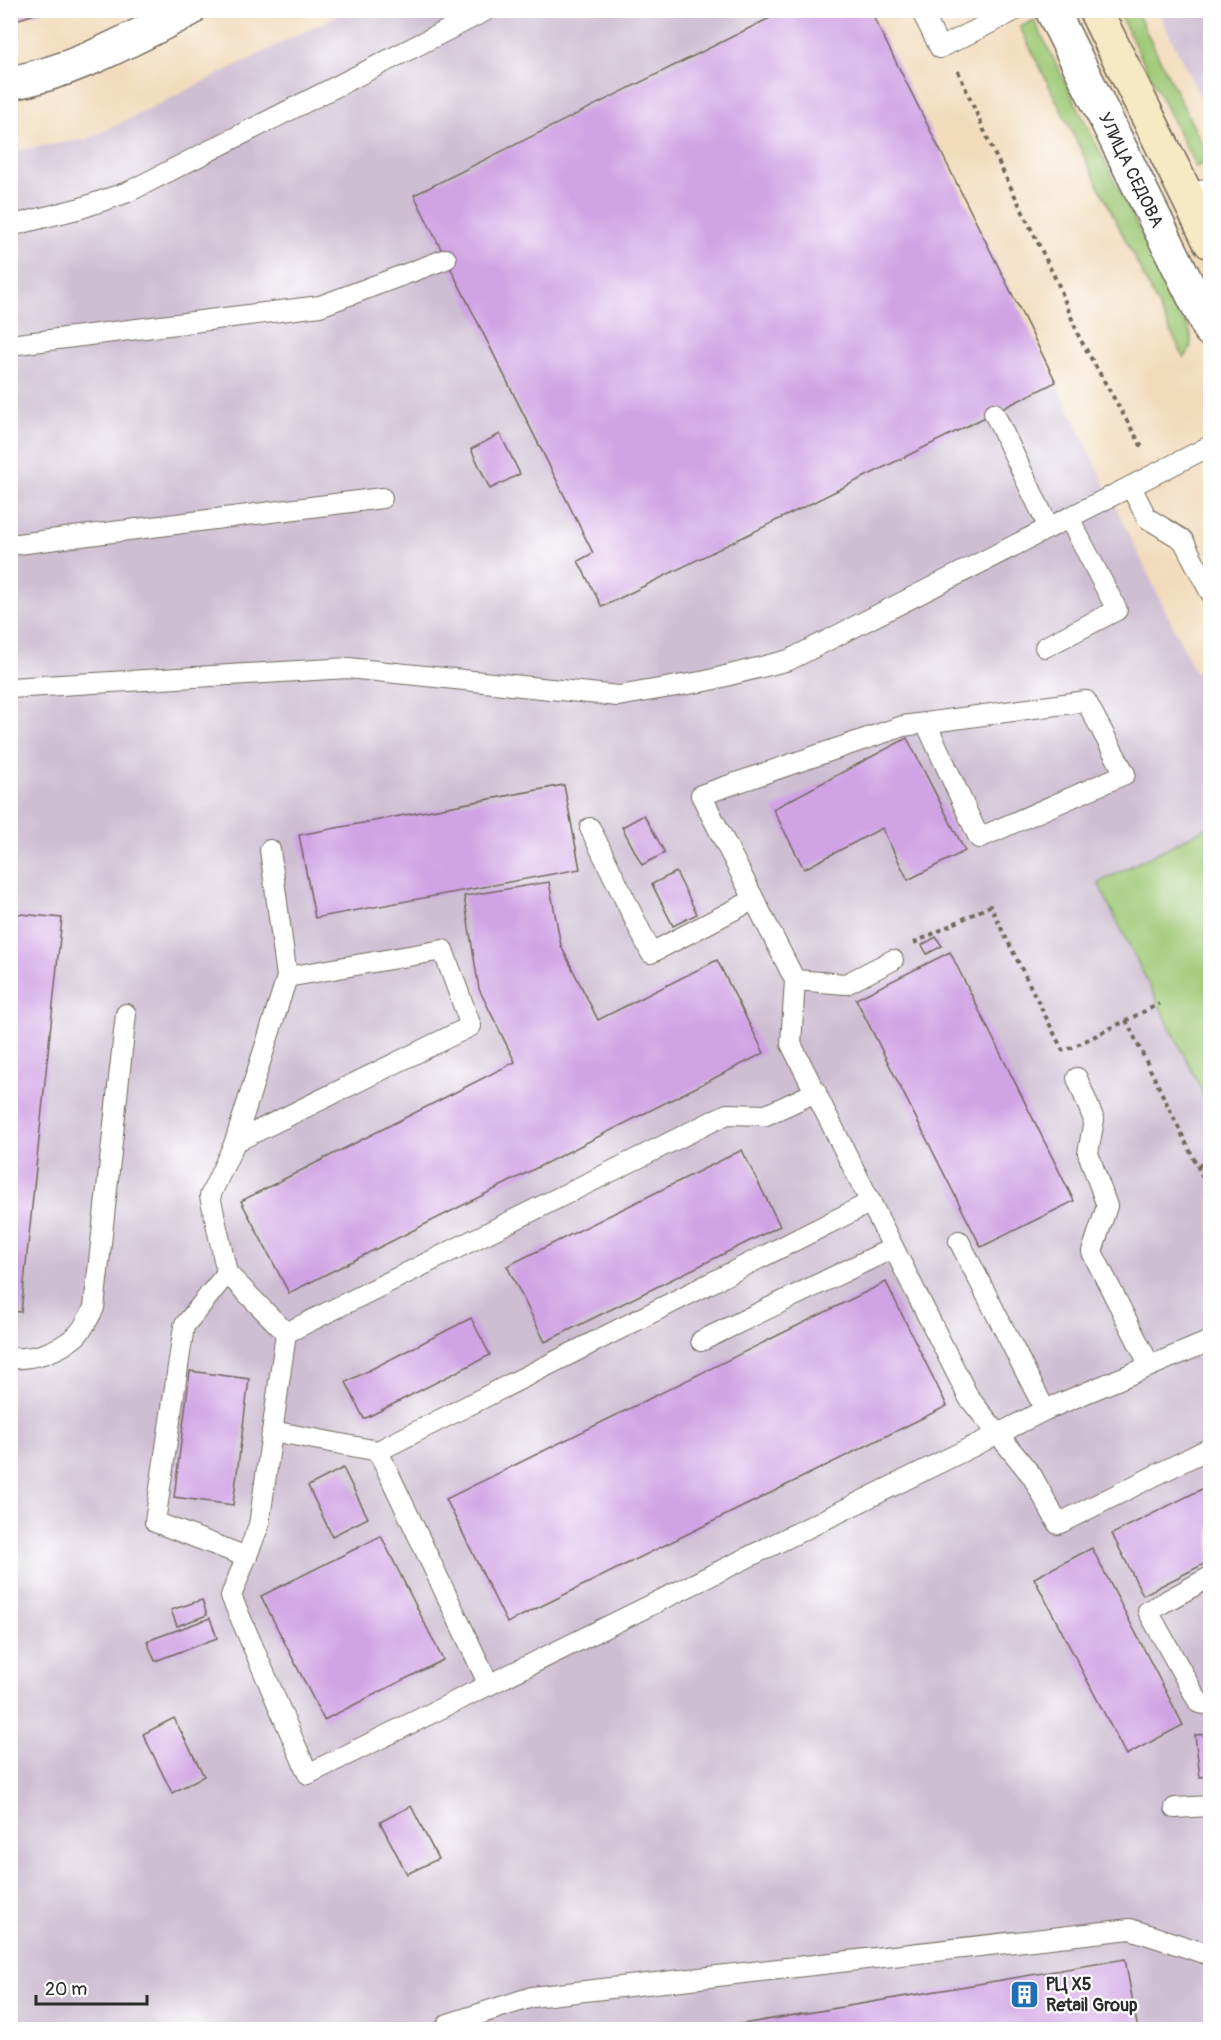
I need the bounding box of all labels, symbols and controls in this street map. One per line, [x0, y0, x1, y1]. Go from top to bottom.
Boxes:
street label: УЛИЦА СЕДОВА [1093, 109, 1168, 232]
scale bar [36, 1968, 147, 2006]
place label: РЦ X5 Retail Group [1046, 1973, 1138, 2017]
text: 20 m [45, 1978, 87, 2001]
building icon: РЦ X5 Retail Group [1009, 1978, 1041, 2010]

